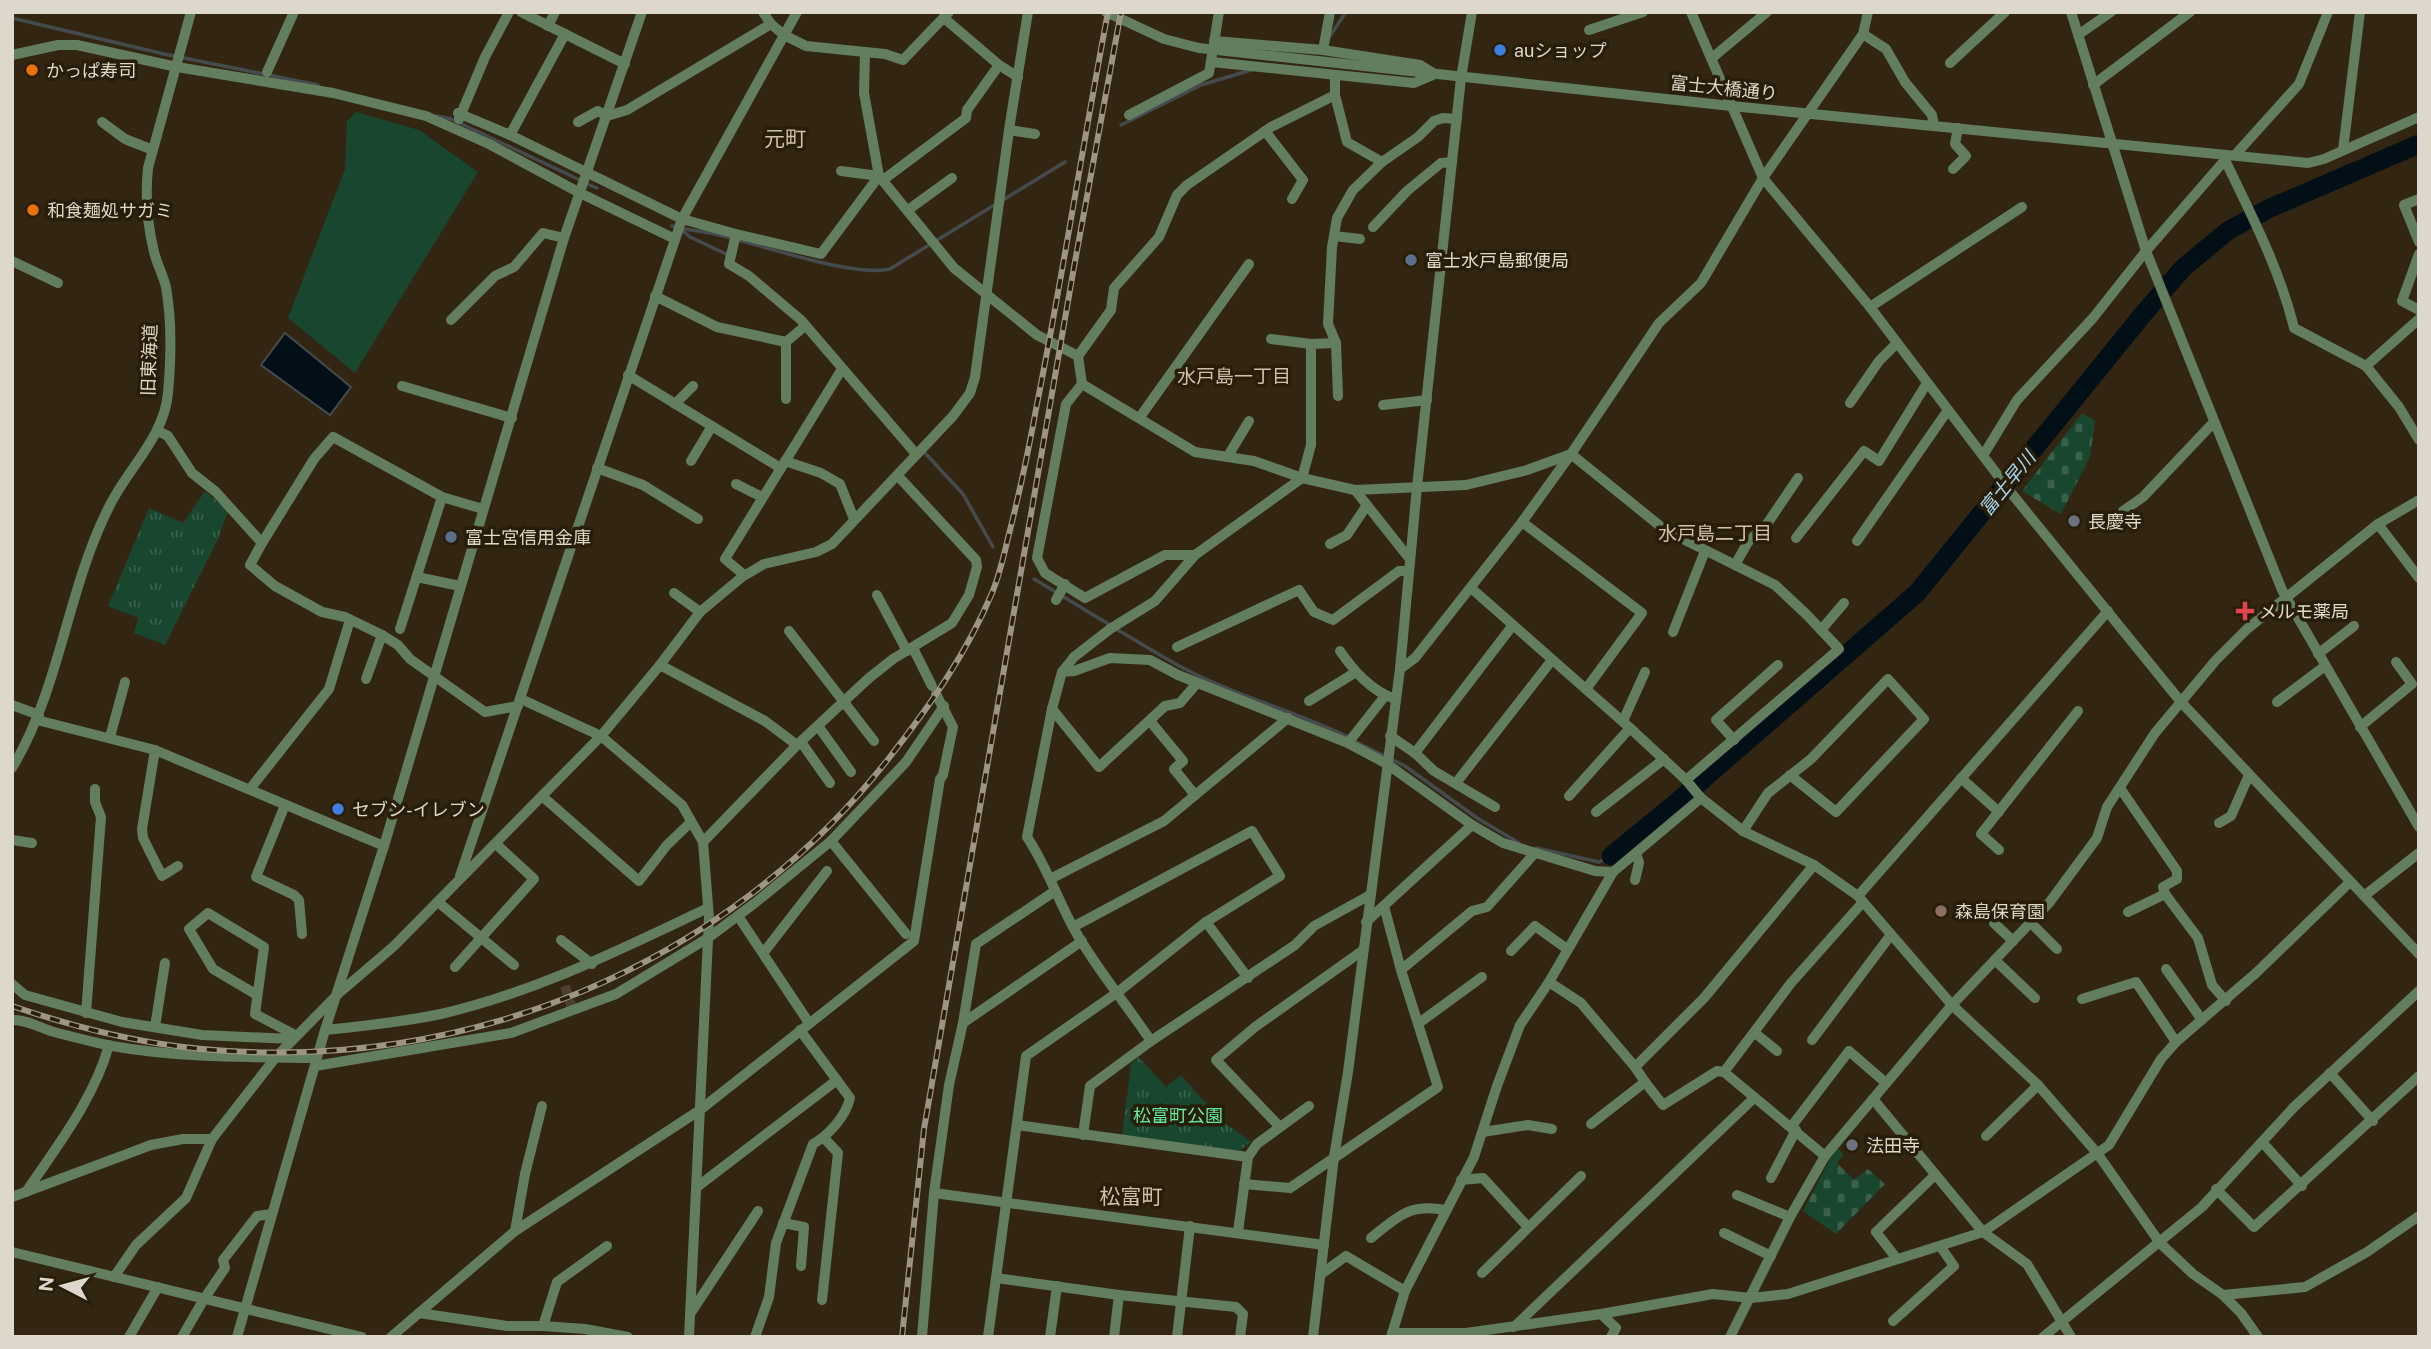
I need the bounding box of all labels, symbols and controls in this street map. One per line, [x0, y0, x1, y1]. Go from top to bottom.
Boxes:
place label: auショップ [1514, 40, 1606, 61]
marker: auショップ [1492, 42, 1508, 58]
place label: かっぱ寿司 [46, 60, 136, 81]
marker: かっぱ寿司 [24, 62, 40, 78]
street label: 富士大橋通り [1669, 72, 1779, 104]
district label: 元町 [764, 126, 806, 151]
place label: 和食麺処サガミ [47, 200, 173, 221]
marker: 和食麺処サガミ [25, 202, 41, 218]
place label: 富士水戸島郵便局 [1425, 250, 1569, 271]
marker: 富士水戸島郵便局 [1403, 252, 1419, 268]
street label: 旧東海道 [137, 324, 161, 396]
district label: 水戸島一丁目 [1177, 365, 1291, 387]
water label: 富士早川 [1975, 445, 2041, 519]
place label: 長慶寺 [2088, 511, 2142, 532]
marker: 長慶寺 [2066, 513, 2082, 529]
district label: 水戸島二丁目 [1658, 522, 1772, 544]
place label: 富士宮信用金庫 [465, 527, 591, 548]
marker: 富士宮信用金庫 [443, 529, 459, 545]
place label: メルモ薬局 [2259, 601, 2349, 622]
marker: メルモ薬局 [2237, 603, 2253, 619]
place label: セブン-イレブン [352, 799, 485, 820]
marker: セブン-イレブン [330, 801, 346, 817]
place label: 森島保育園 [1955, 901, 2045, 922]
marker: 森島保育園 [1933, 903, 1949, 919]
park label: 松富町公園 [1133, 1105, 1223, 1126]
place label: 法田寺 [1866, 1135, 1920, 1156]
marker: 法田寺 [1844, 1137, 1860, 1153]
district label: 松富町 [1100, 1184, 1163, 1209]
north arrow [28, 1251, 98, 1321]
text: N [34, 1276, 58, 1293]

